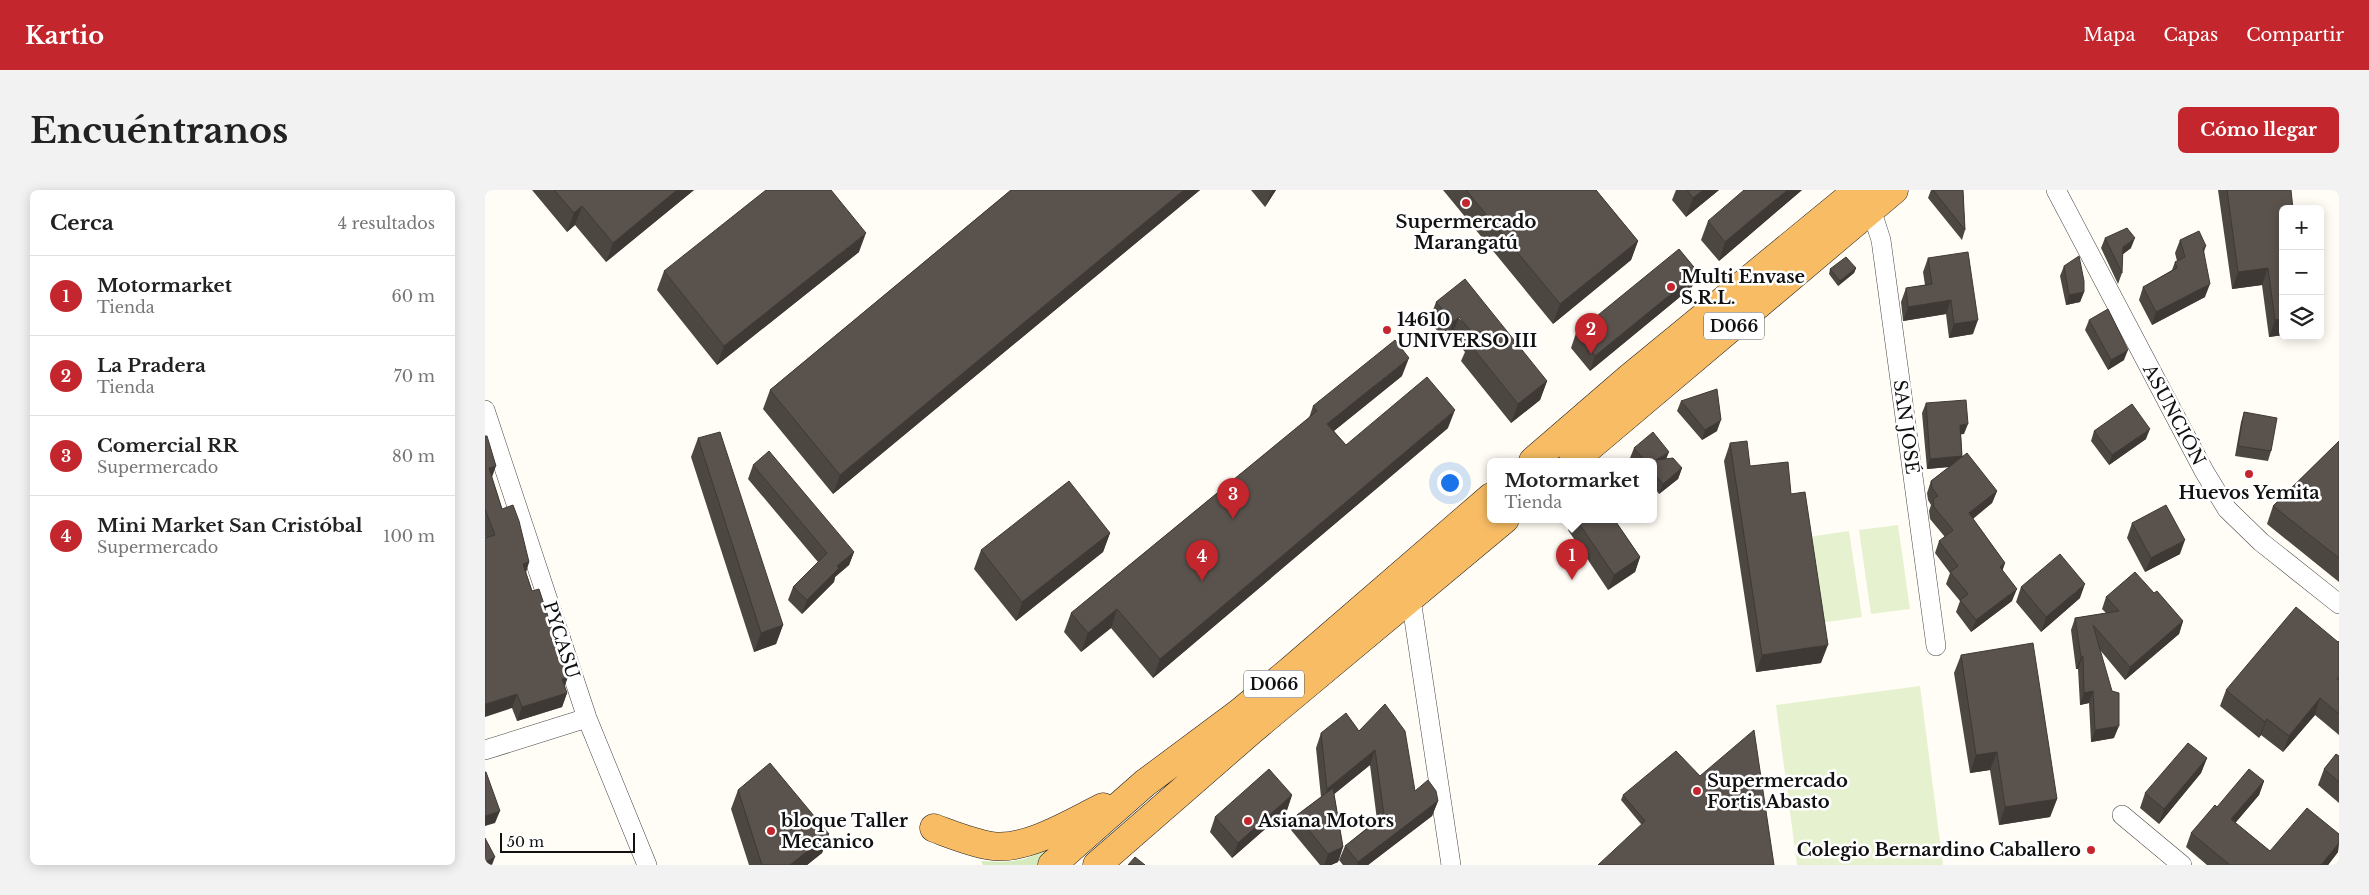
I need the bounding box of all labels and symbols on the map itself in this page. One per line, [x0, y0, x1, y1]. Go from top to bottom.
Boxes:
marker: Supermercado Marangatú [1460, 197, 1472, 209]
place label: Supermercado Marangatú [1396, 211, 1537, 254]
place label: Multi Envase S.R.L. [1681, 266, 1805, 309]
marker: Multi Envase S.R.L. [1665, 281, 1677, 293]
place label: 14610 UNIVERSO III [1397, 309, 1538, 352]
road number: D066 [1704, 312, 1764, 340]
pin: 2 [1575, 313, 1607, 354]
marker: 14610 UNIVERSO III [1381, 324, 1393, 336]
street label: ASUNCIÓN [2138, 359, 2211, 469]
street label: SAN JOSÉ [1888, 378, 1925, 476]
marker: Huevos Yemita [2243, 468, 2255, 480]
your location [1437, 470, 1463, 496]
pin: 3 [1217, 478, 1249, 519]
place label: Huevos Yemita [2179, 482, 2320, 504]
pin: 1 [1556, 539, 1588, 580]
pin: 4 [1186, 540, 1218, 581]
street label: PYCASU [538, 598, 584, 682]
road number: D066 [1244, 670, 1304, 698]
place label: Supermercado Fortis Abasto [1707, 770, 1848, 813]
marker: Supermercado Fortis Abasto [1691, 785, 1703, 797]
place label: bloque Taller Mecanico [780, 810, 908, 853]
place label: Asiana Motors [1257, 810, 1394, 832]
marker: Asiana Motors [1242, 815, 1254, 827]
marker: bloque Taller Mecanico [765, 825, 777, 837]
scale bar [500, 830, 635, 853]
place label: Colegio Bernardino Caballero [1797, 839, 2081, 861]
marker: Colegio Bernardino Caballero [2085, 844, 2097, 856]

